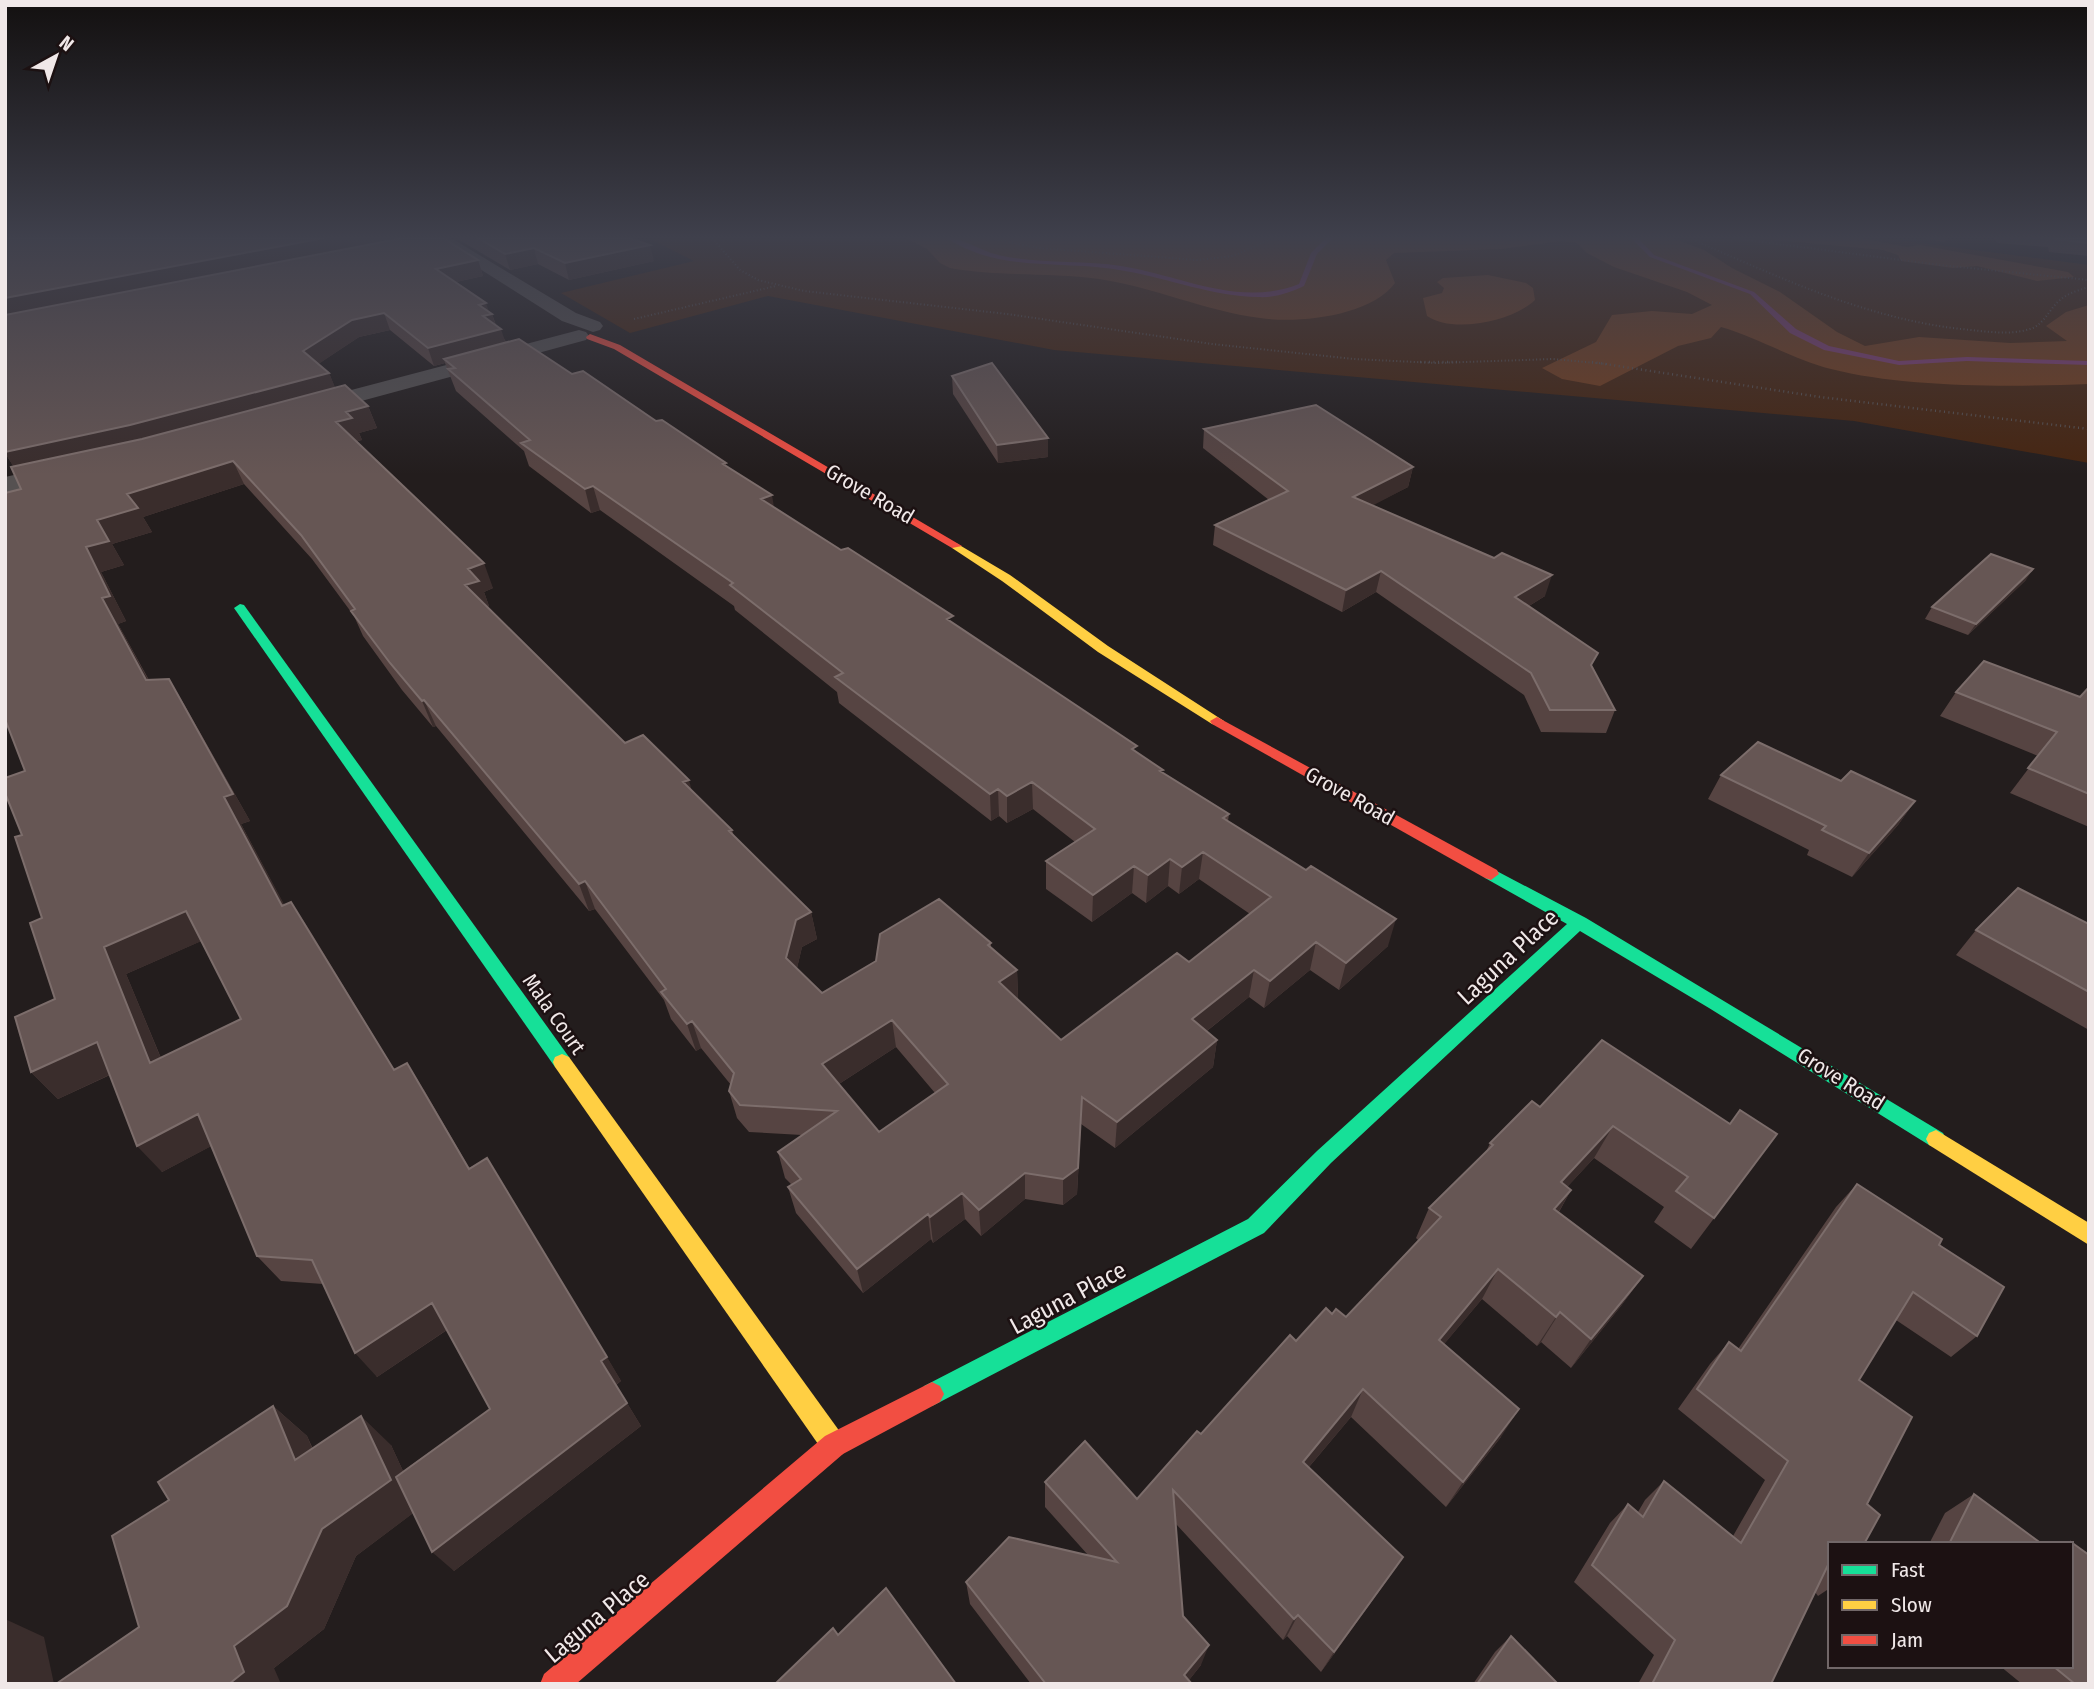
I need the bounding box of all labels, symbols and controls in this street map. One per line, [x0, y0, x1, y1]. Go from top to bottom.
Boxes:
north arrow [21, 21, 91, 91]
text: N [55, 31, 78, 56]
street label: Grove Road [821, 458, 919, 530]
street label: Grove Road [1301, 761, 1399, 831]
street label: Laguna Place [1452, 903, 1564, 1011]
street label: Mala Court [517, 969, 591, 1059]
street label: Grove Road [1793, 1042, 1889, 1116]
street label: Laguna Place [1005, 1256, 1131, 1340]
legend [1828, 1542, 2073, 1668]
text: Fast [1891, 1557, 1925, 1583]
street label: Laguna Place [539, 1565, 655, 1669]
text: Slow [1891, 1592, 1932, 1618]
text: Jam [1891, 1627, 1923, 1653]

